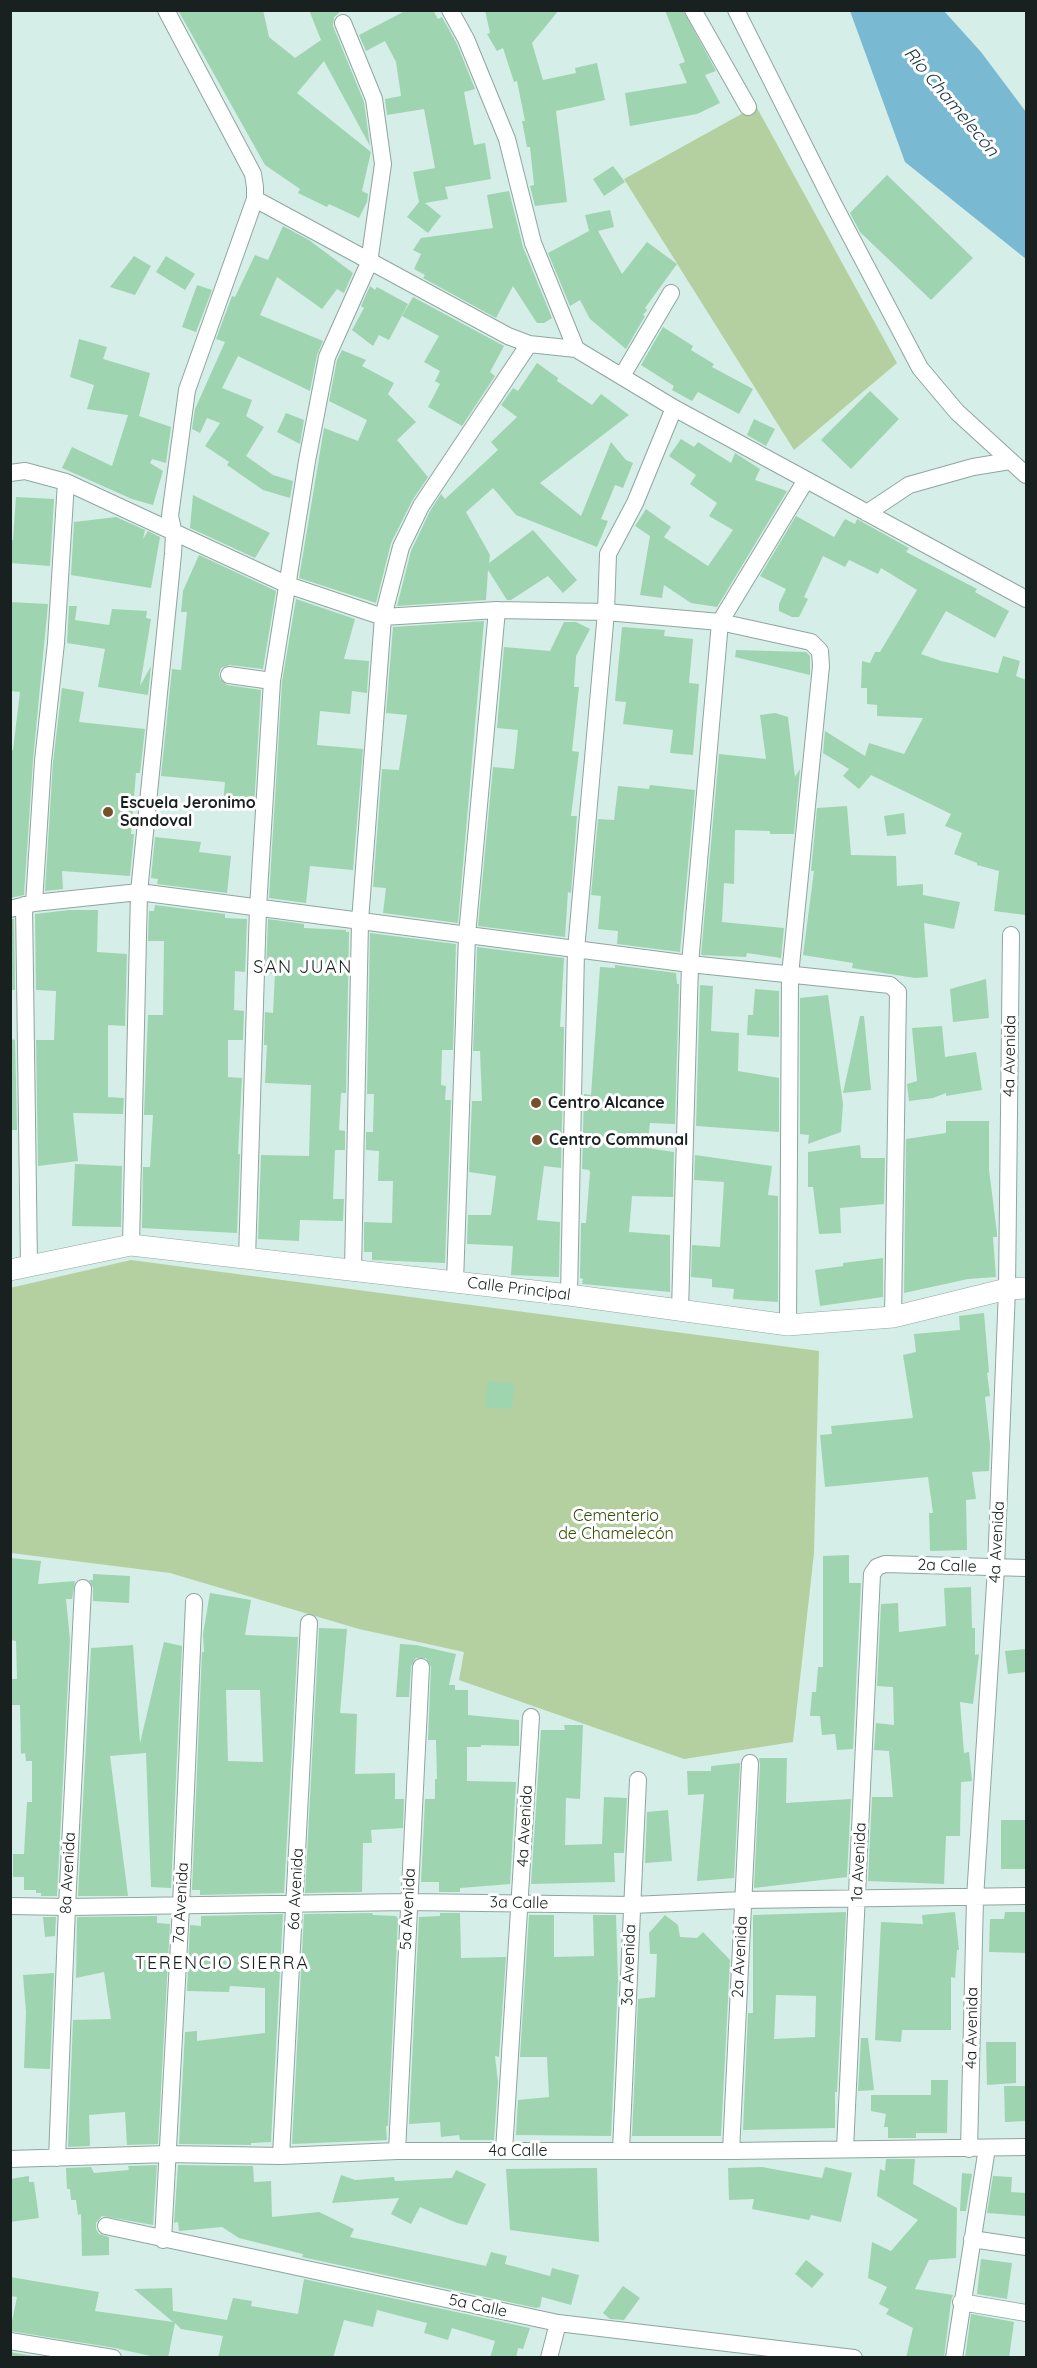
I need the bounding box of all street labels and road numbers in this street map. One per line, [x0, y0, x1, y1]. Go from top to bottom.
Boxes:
street label: 4a Avenida [1000, 1015, 1020, 1097]
street label: Calle Principal [466, 1273, 572, 1305]
street label: 4a Avenida [985, 1501, 1009, 1583]
street label: 2a Calle [917, 1555, 977, 1577]
street label: 4a Avenida [513, 1785, 537, 1867]
street label: 1a Avenida [847, 1822, 871, 1902]
street label: 8a Avenida [56, 1832, 80, 1914]
street label: 6a Avenida [284, 1848, 308, 1930]
street label: 7a Avenida [169, 1862, 193, 1944]
street label: 5a Avenida [396, 1867, 420, 1951]
street label: 3a Calle [489, 1893, 549, 1913]
street label: 2a Avenida [728, 1915, 752, 1999]
street label: 3a Avenida [618, 1924, 640, 2006]
street label: 4a Avenida [962, 1987, 982, 2069]
street label: 4a Calle [489, 2141, 547, 2161]
street label: 5a Calle [447, 2290, 509, 2322]

